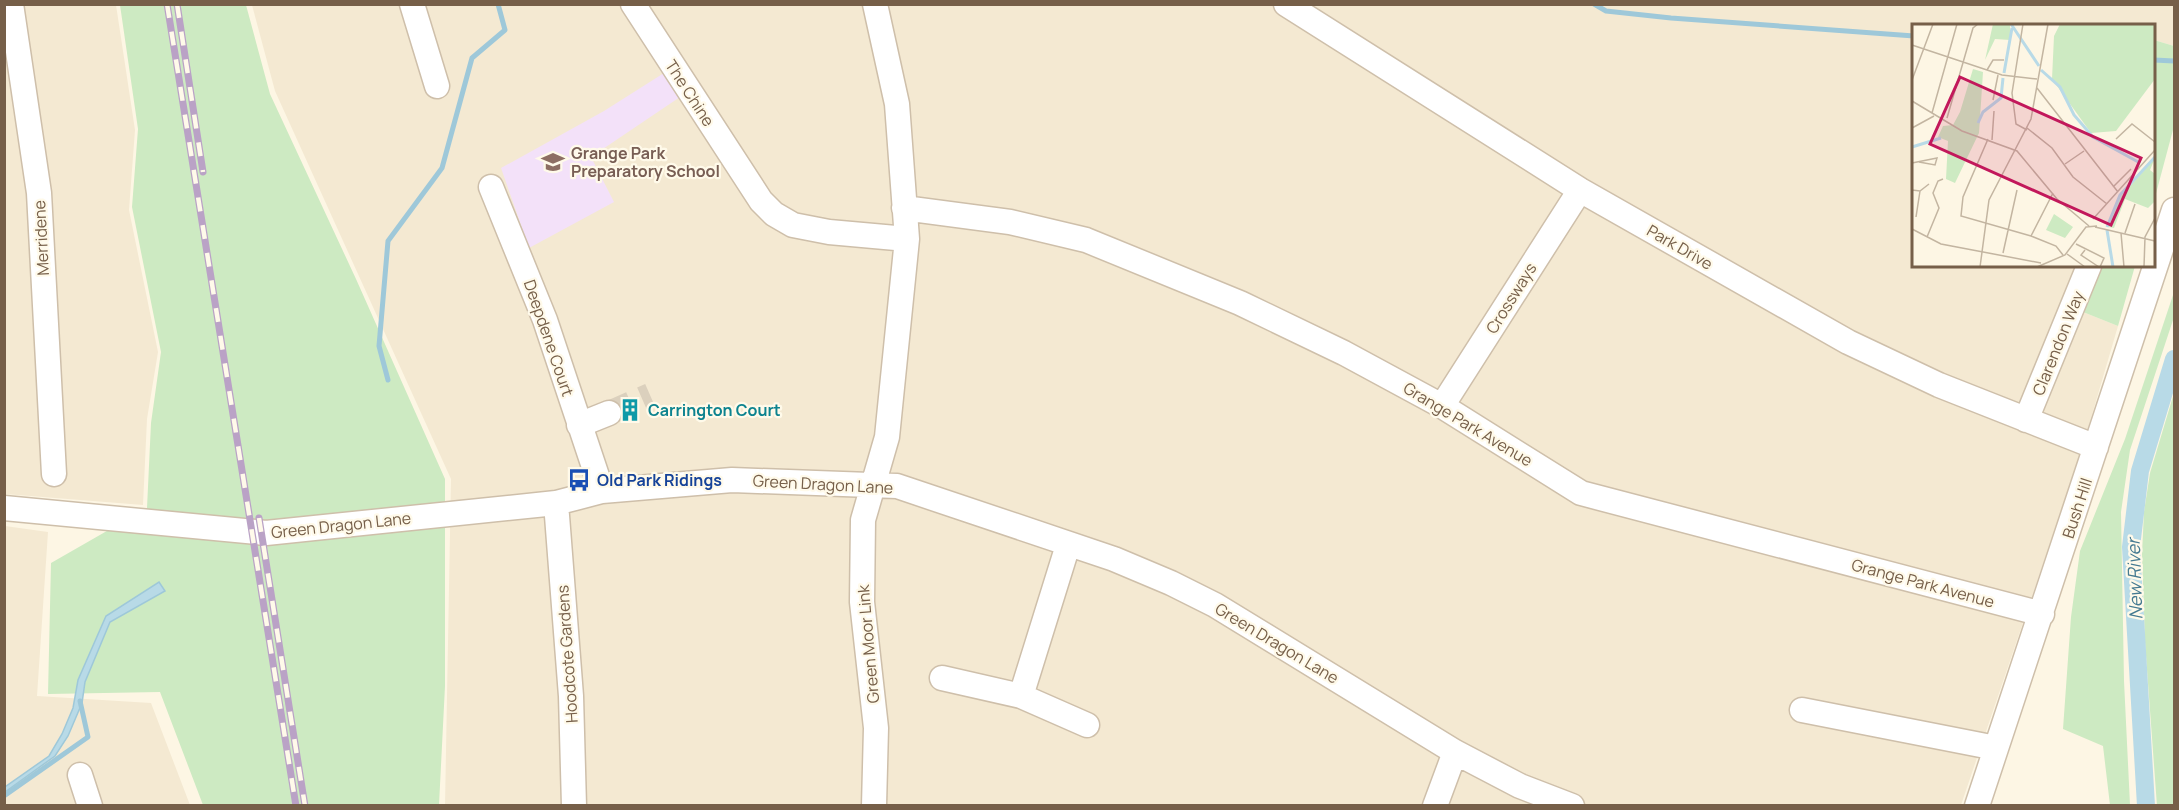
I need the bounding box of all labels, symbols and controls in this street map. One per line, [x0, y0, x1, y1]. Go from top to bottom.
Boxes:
inset map [1912, 24, 2155, 267]
street label: The Chine [660, 56, 720, 130]
place label: Grange Park Preparatory School [571, 142, 720, 182]
school or university icon: Grange Park Preparatory School [540, 149, 566, 175]
street label: Merridene [28, 200, 54, 276]
street label: Park Drive [1643, 219, 1717, 275]
street label: Crossways [1480, 258, 1542, 338]
street label: Deepdene Court [519, 277, 579, 399]
street label: Clarendon Way [2027, 287, 2089, 399]
street label: Grange Park Avenue [1399, 377, 1537, 471]
building icon: Carrington Court [617, 397, 643, 423]
place label: Carrington Court [648, 399, 781, 421]
bus stop icon: Old Park Ridings [566, 467, 592, 493]
place label: Old Park Ridings [597, 469, 722, 491]
street label: Green Dragon Lane [752, 469, 894, 499]
street label: Bush Hill [2057, 475, 2097, 541]
street label: Green Dragon Lane [270, 507, 412, 543]
water label: New River [2121, 535, 2147, 620]
street label: Grange Park Avenue [1849, 553, 1997, 613]
street label: Green Moor Link [852, 583, 884, 704]
street label: Hoodcote Gardens [551, 584, 583, 724]
street label: Green Dragon Lane [1211, 597, 1343, 689]

